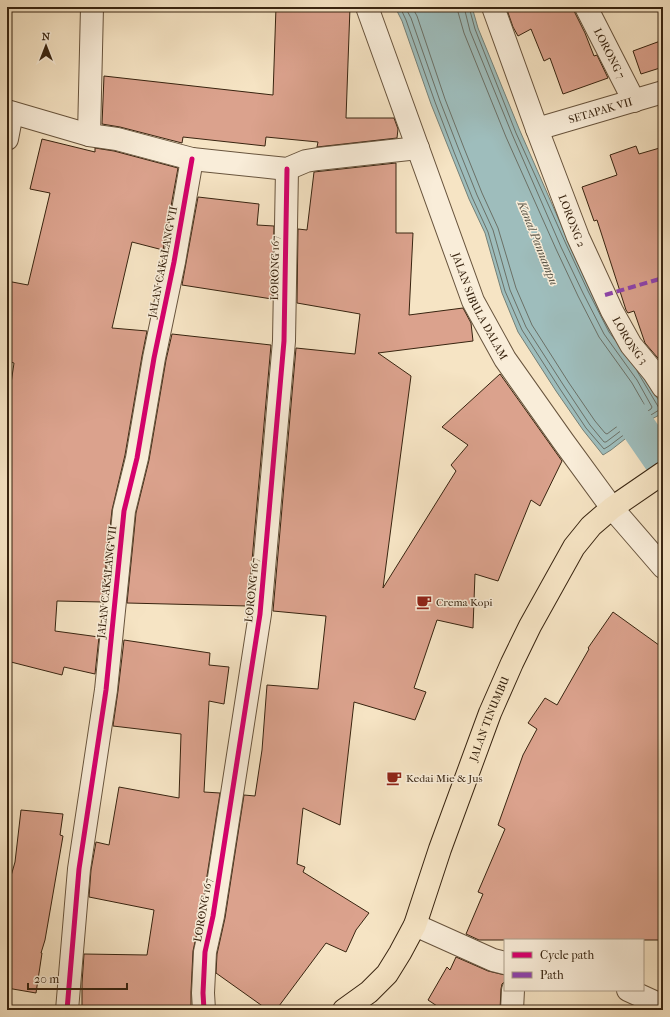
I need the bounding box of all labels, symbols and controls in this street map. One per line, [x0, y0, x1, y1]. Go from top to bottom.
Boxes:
north arrow [26, 26, 66, 66]
street label: LORONG 7 [591, 26, 628, 81]
text: N [42, 30, 51, 43]
street label: SETAPAK VII [567, 95, 635, 126]
street label: LORONG 2 [556, 193, 588, 250]
water label: Kanal Pannampu [514, 198, 561, 288]
street label: JALAN CAKALANG VII [146, 204, 180, 320]
street label: LORONG 167 [268, 235, 282, 301]
street label: JALAN SIBULA DALAM [449, 250, 511, 362]
street label: LORONG 3 [610, 314, 650, 367]
street label: JALAN CAKALANG VII [94, 524, 119, 640]
street label: LORONG 167 [242, 557, 262, 623]
cafe icon: Crema Kopi [415, 593, 433, 611]
place label: Crema Kopi [436, 596, 493, 609]
street label: JALAN TINUMBU [466, 674, 512, 764]
cafe icon: Kedai Mie & Jus [385, 769, 403, 787]
place label: Kedai Mie & Jus [406, 772, 483, 785]
street label: LORONG 167 [191, 877, 215, 943]
legend [504, 939, 644, 991]
text: Cycle path [540, 948, 595, 962]
scale bar [28, 965, 127, 991]
text: Path [540, 968, 564, 982]
text: 20 m [34, 972, 59, 986]

